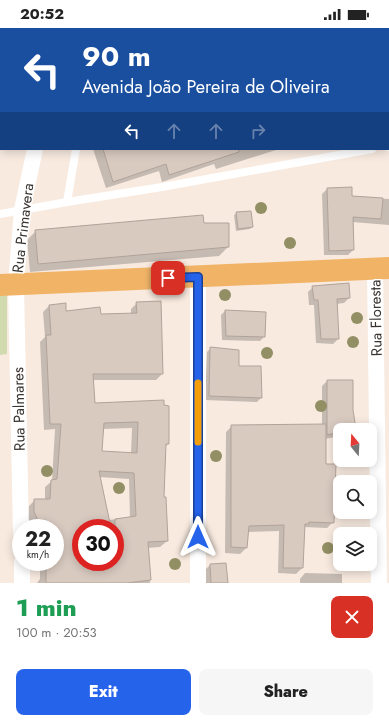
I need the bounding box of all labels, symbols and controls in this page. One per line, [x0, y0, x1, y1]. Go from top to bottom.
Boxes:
text: 20:52 [20, 3, 64, 25]
text: 90 m [82, 36, 151, 77]
icon: left [16, 44, 68, 96]
text: Avenida João Pereira de Oliveira [82, 74, 330, 100]
icon: left [121, 120, 143, 142]
icon: ahead [163, 120, 185, 142]
icon: ahead [205, 120, 227, 142]
icon: right [247, 120, 269, 142]
street label: Rua Primavera [7, 182, 39, 274]
pin [151, 261, 185, 295]
icon: arrive [157, 267, 179, 289]
street label: Rua Floresta [364, 279, 388, 357]
street label: Rua Palmares [7, 367, 31, 451]
north arrow [333, 423, 377, 467]
map controls [333, 423, 377, 571]
button: search [333, 475, 377, 519]
position arrow [177, 516, 219, 558]
speed limit sign: 30 [72, 519, 124, 571]
text: 22 [25, 525, 51, 554]
button: layers [333, 527, 377, 571]
text: km/h [27, 547, 49, 562]
text: 1 min [16, 590, 77, 625]
button: close [331, 596, 373, 638]
text: 100 m · 20:53 [16, 623, 97, 642]
button: Exit [16, 669, 191, 715]
button: Share [199, 669, 373, 715]

